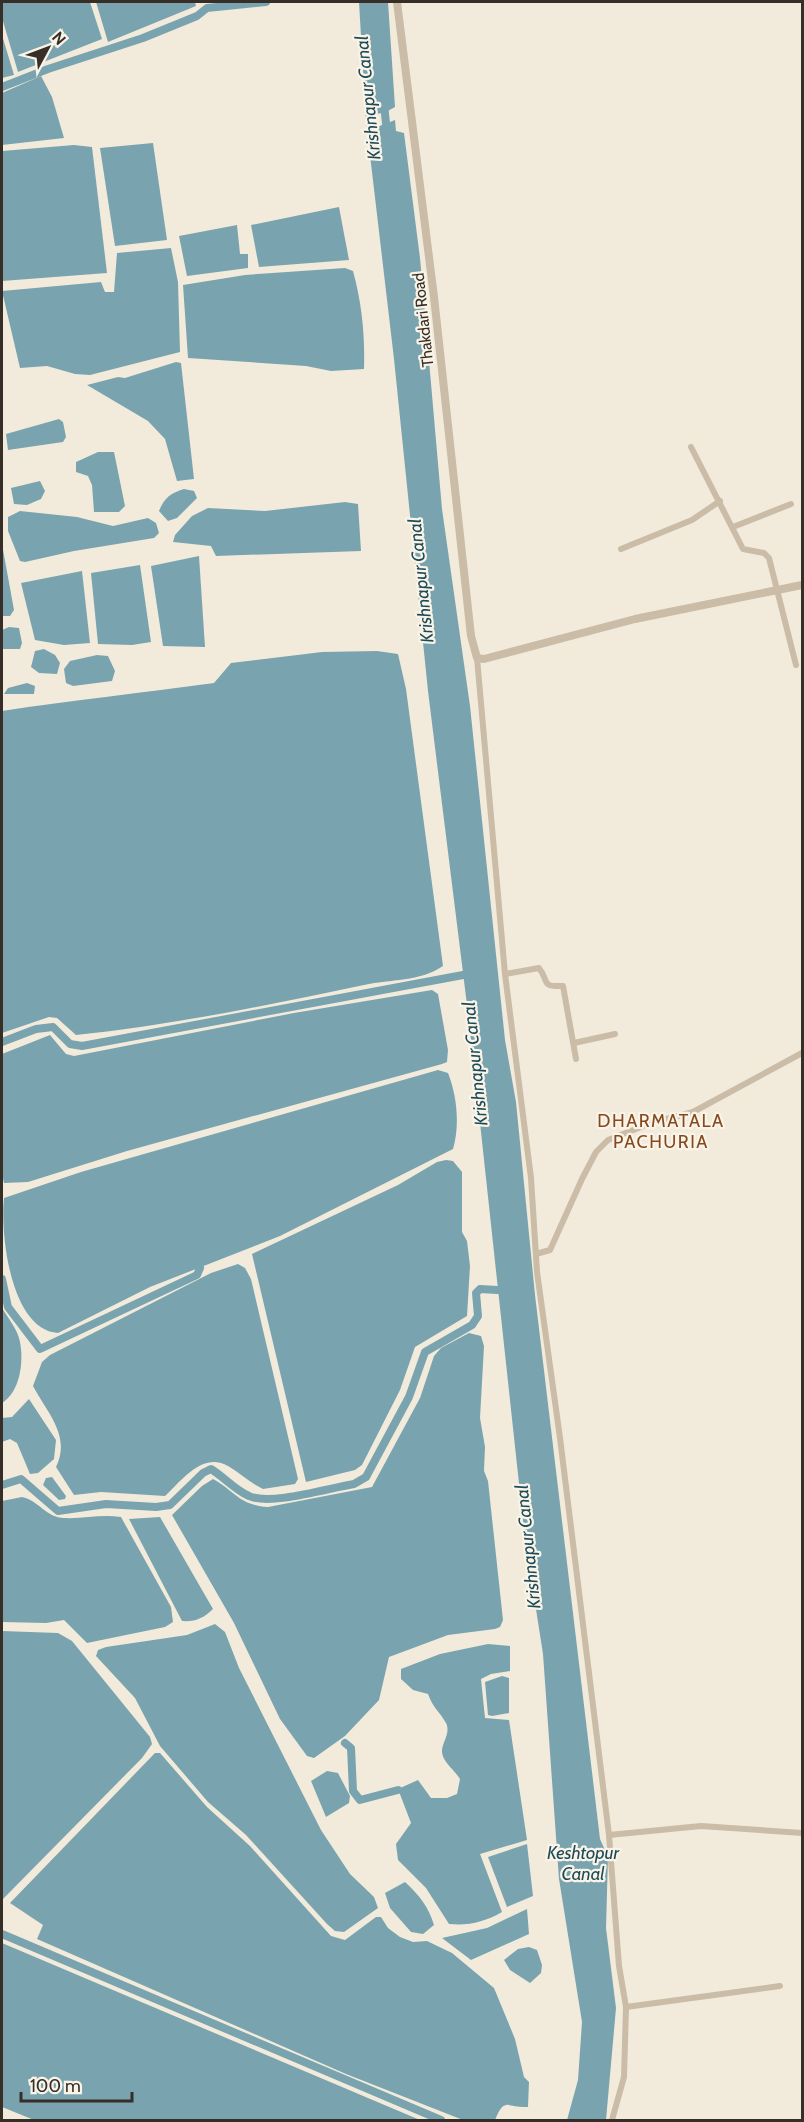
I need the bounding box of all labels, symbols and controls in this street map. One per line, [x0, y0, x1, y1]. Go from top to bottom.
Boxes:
north arrow [18, 18, 78, 78]
text: N [48, 28, 70, 49]
water label: Krishnapur Canal [350, 34, 385, 161]
street label: Thakdari Road [409, 272, 437, 368]
water label: Krishnapur Canal [403, 517, 438, 644]
water label: Krishnapur Canal [457, 1000, 492, 1127]
district label: DHARMATALA PACHURIA [597, 1110, 725, 1153]
water label: Krishnapur Canal [510, 1483, 545, 1610]
water label: Keshtopur Canal [547, 1842, 620, 1885]
scale bar [21, 2065, 132, 2103]
text: 100 m [30, 2075, 81, 2097]

